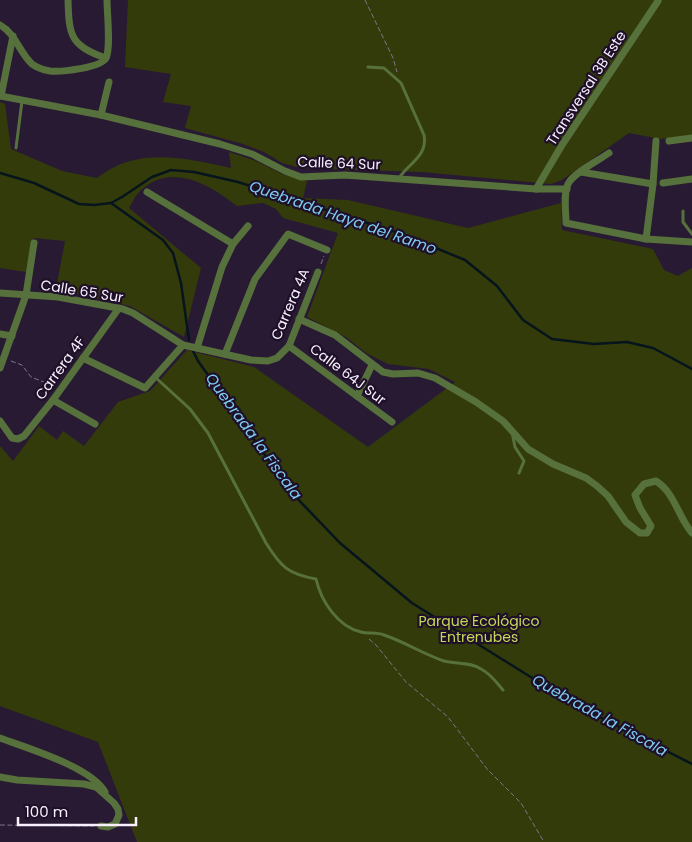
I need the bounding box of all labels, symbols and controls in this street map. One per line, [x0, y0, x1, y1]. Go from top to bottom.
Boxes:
street label: Transversal 3B Este [541, 26, 631, 149]
street label: Calle 64 Sur [297, 152, 381, 174]
water label: Quebrada Haya del Ramo [247, 175, 439, 259]
street label: Carrera 4A [266, 265, 314, 343]
street label: Calle 65 Sur [39, 275, 125, 307]
street label: Carrera 4F [30, 332, 90, 404]
street label: Calle 64J Sur [306, 339, 390, 409]
water label: Quebrada la Fiscala [201, 368, 307, 504]
park label: Parque Ecológico Entrenubes [418, 611, 540, 647]
water label: Quebrada la Fiscala [529, 669, 671, 761]
scale bar [18, 794, 135, 826]
text: 100 m [25, 801, 68, 822]

